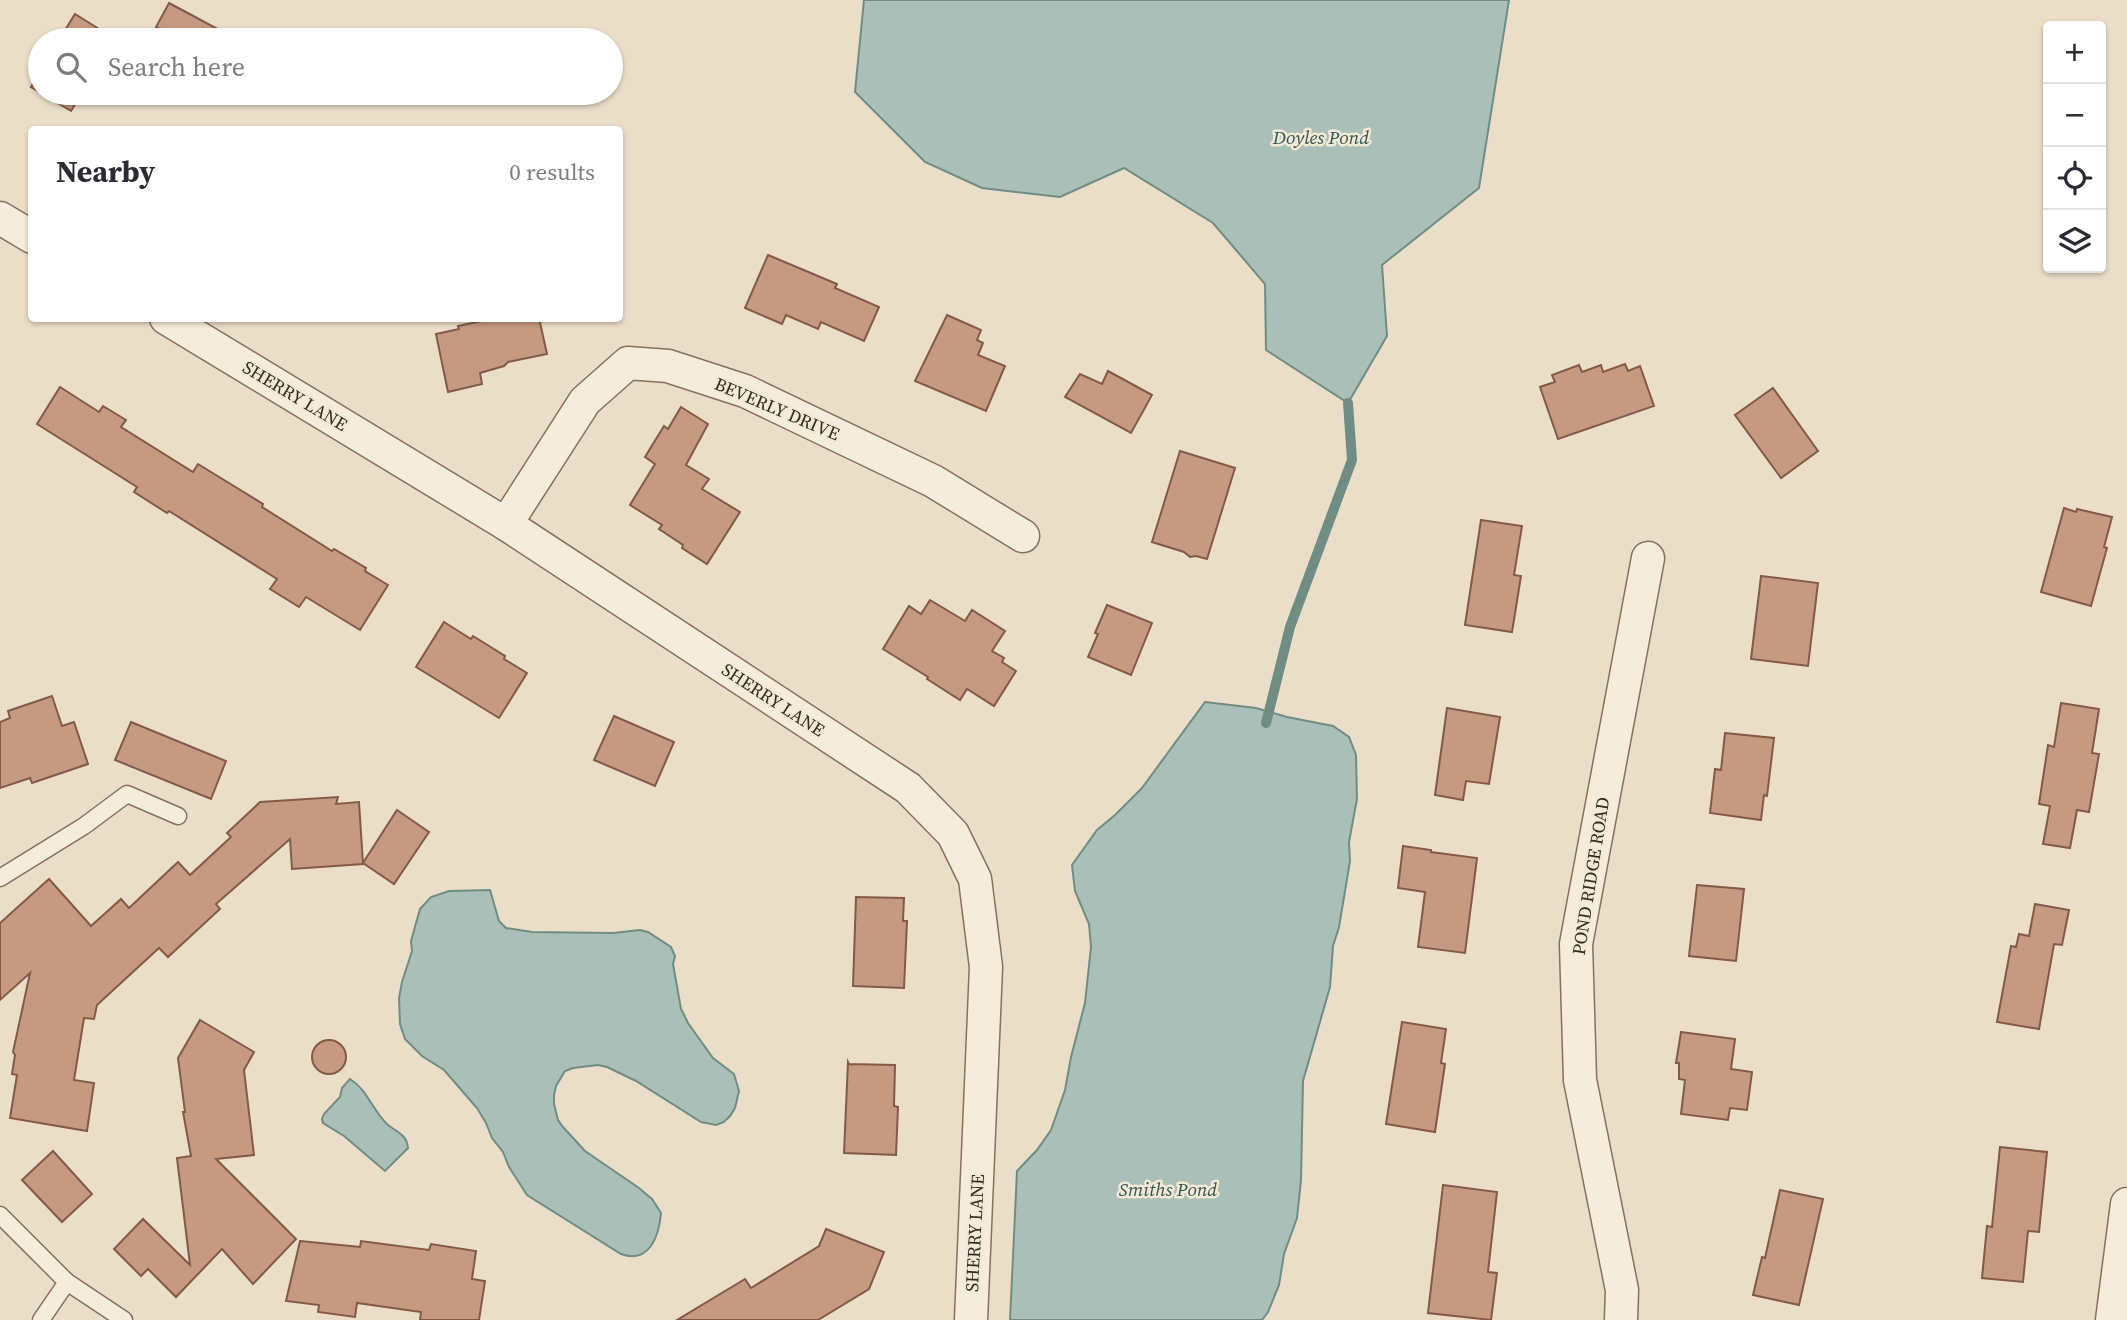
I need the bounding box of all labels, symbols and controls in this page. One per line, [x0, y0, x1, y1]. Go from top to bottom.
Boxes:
map controls [2043, 21, 2106, 273]
button: + [2043, 21, 2106, 84]
search box [28, 28, 623, 105]
icon: search [52, 48, 90, 86]
text: Search here [108, 49, 245, 85]
button: − [2043, 84, 2106, 147]
water label: Doyles Pond [1272, 124, 1369, 150]
button: locate [2043, 147, 2106, 210]
text: Nearby [56, 151, 155, 192]
text: 0 results [509, 156, 595, 188]
button: layers [2043, 210, 2106, 273]
street label: SHERRY LANE [238, 354, 352, 437]
street label: BEVERLY DRIVE [711, 371, 844, 446]
street label: SHERRY LANE [717, 657, 830, 742]
street label: POND RIDGE ROAD [1566, 795, 1615, 957]
street label: SHERRY LANE [959, 1173, 990, 1293]
water label: Smiths Pond [1119, 1176, 1217, 1202]

